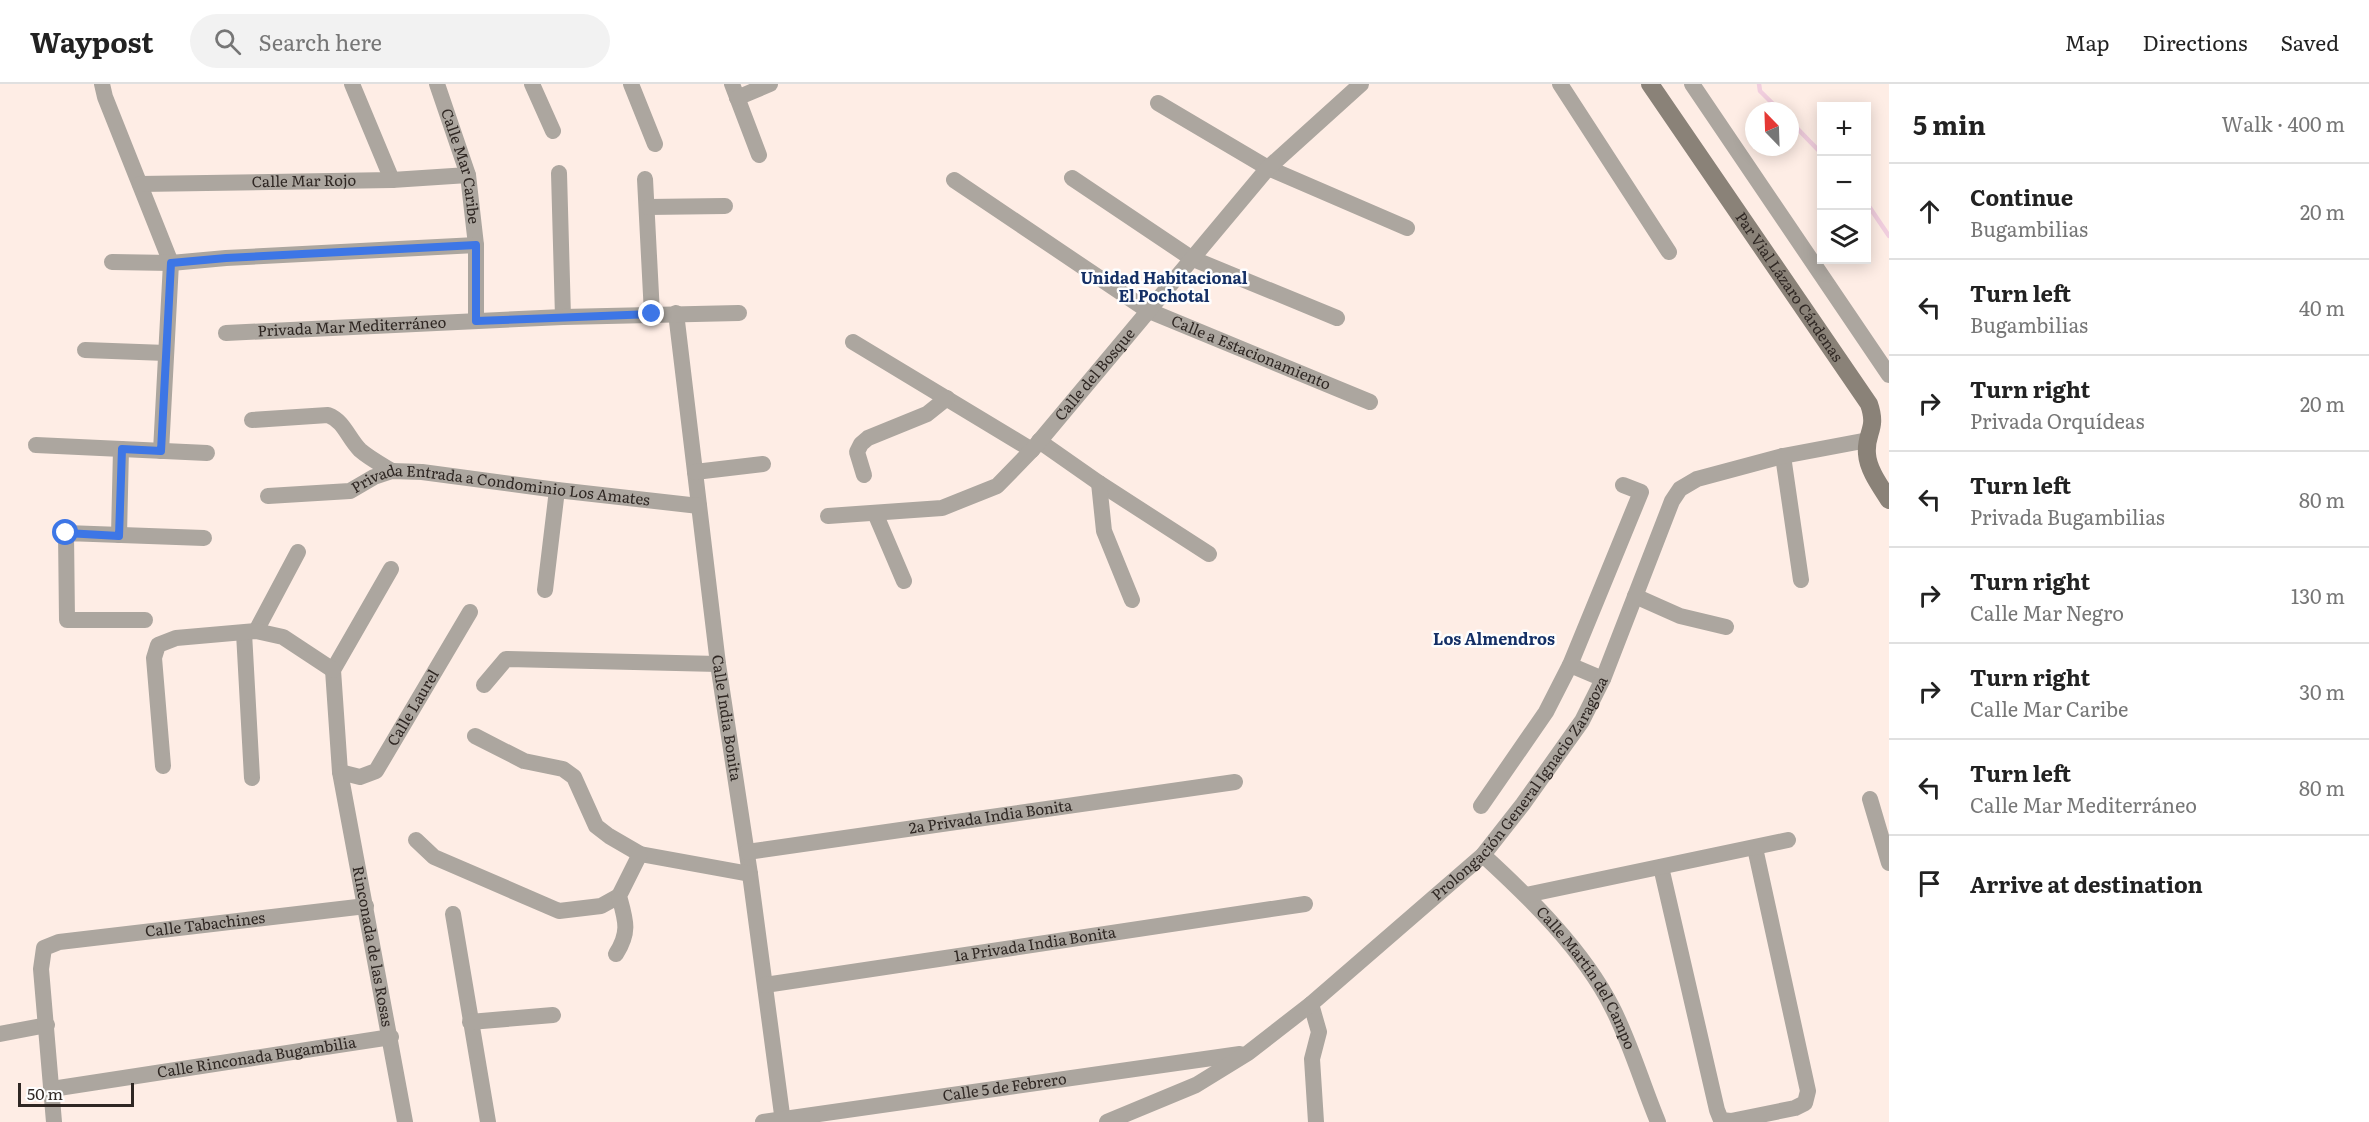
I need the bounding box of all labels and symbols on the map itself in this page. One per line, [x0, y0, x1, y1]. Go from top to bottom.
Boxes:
north arrow [1745, 102, 1799, 156]
street label: Calle Mar Caribe [436, 105, 487, 225]
street label: Calle Mar Rojo [251, 168, 357, 192]
street label: Par Vial Lázaro Cárdenas [1731, 206, 1850, 366]
district label: Unidad Habitacional El Pochotal [1080, 265, 1248, 307]
route end [638, 300, 664, 326]
street label: Calle a Estacionamiento [1168, 308, 1335, 395]
street label: Privada Mar Mediterráneo [257, 310, 447, 341]
street label: Calle del Bosque [1048, 322, 1140, 425]
street label: Privada Entrada a Condominio Los Amates [346, 458, 652, 510]
route start [52, 519, 78, 545]
district label: Los Almendros [1433, 626, 1555, 650]
street label: Calle India Bonita [707, 653, 749, 783]
street label: Calle Laurel [380, 664, 444, 750]
street label: Prolongación General Ignacio Zaragoza [1426, 671, 1613, 905]
street label: 2a Privada India Bonita [907, 792, 1074, 839]
street label: Rinconada de las Rosas [348, 864, 400, 1029]
street label: Calle Martín del Campo [1532, 900, 1643, 1053]
street label: Calle Tabachines [144, 905, 266, 942]
street label: 1a Privada India Bonita [952, 919, 1118, 966]
street label: Calle Rinconada Bugambilia [155, 1029, 358, 1083]
street label: Calle 5 de Febrero [941, 1066, 1068, 1106]
scale bar [18, 1080, 134, 1108]

